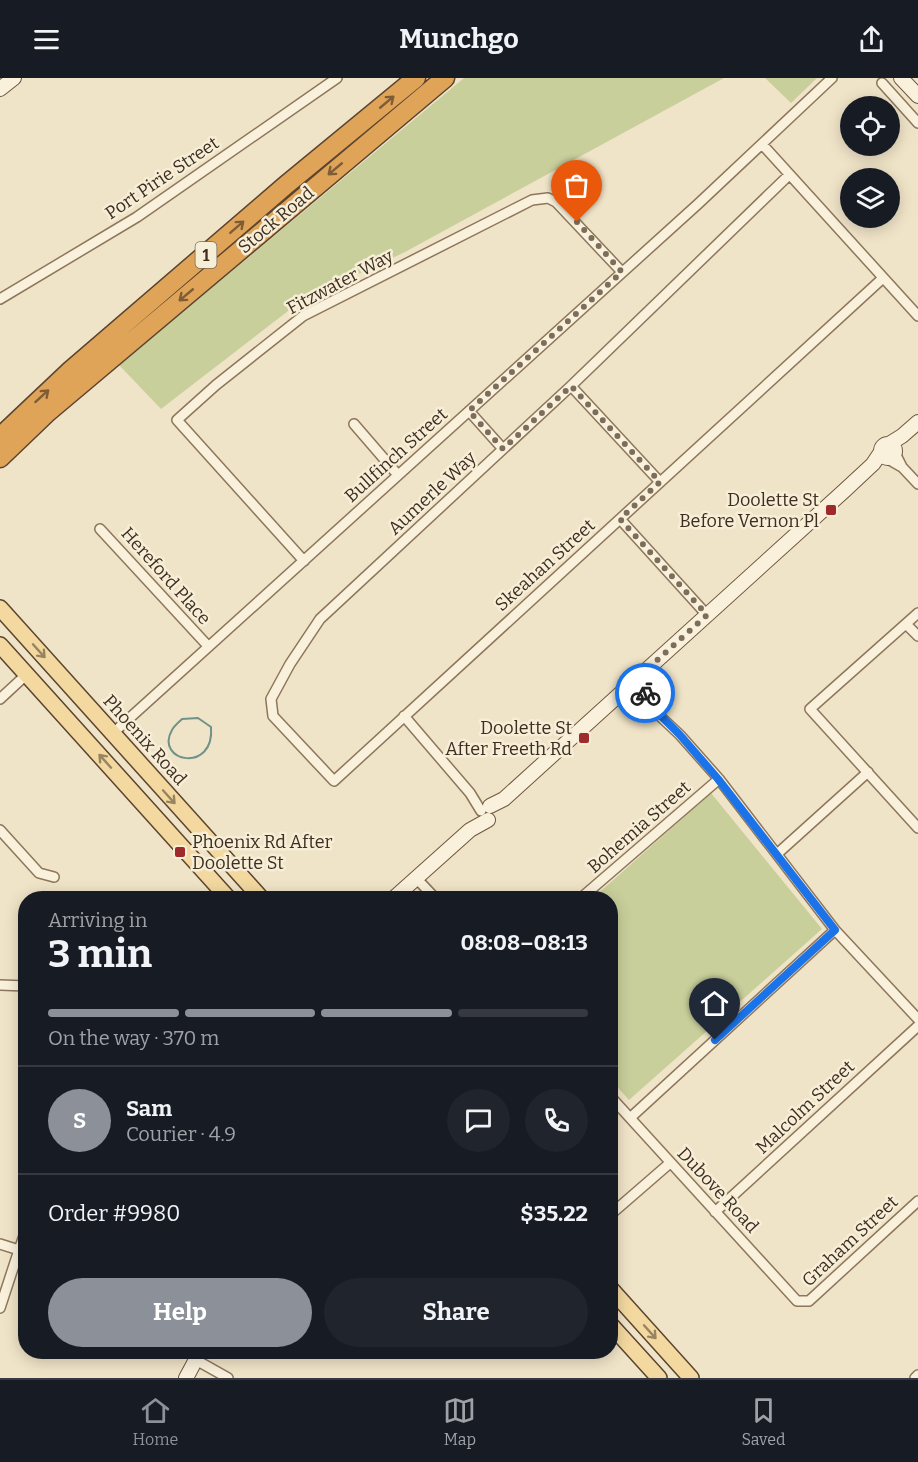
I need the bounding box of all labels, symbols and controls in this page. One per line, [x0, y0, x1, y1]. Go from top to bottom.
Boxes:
icon: menu [30, 23, 63, 56]
text: Munchgo [399, 23, 519, 55]
icon: share [855, 23, 888, 56]
one-way arrow [379, 96, 395, 109]
map controls [840, 96, 900, 228]
button: locate [840, 96, 900, 156]
street label: Port Pirie Street [101, 132, 223, 224]
pin [551, 160, 602, 222]
one-way arrow [327, 163, 343, 176]
button: layers [840, 168, 900, 228]
icon: bag [560, 169, 593, 202]
street label: Stock Road [234, 182, 319, 258]
one-way arrow [229, 220, 244, 234]
road number: 1 [196, 242, 216, 268]
street label: Fitzwater Way [283, 245, 397, 319]
one-way arrow [178, 289, 194, 302]
one-way arrow [35, 389, 50, 403]
street label: Bullfinch Street [340, 403, 452, 507]
street label: Aumerle Way [383, 446, 481, 539]
place label: Doolette St Before Vernon Pl [679, 489, 819, 532]
marker: Doolette St Before Vernon Pl [824, 503, 838, 517]
street label: Skeahan Street [490, 514, 600, 616]
street label: Hereford Place [116, 523, 216, 629]
one-way arrow [32, 644, 46, 659]
courier [615, 663, 675, 723]
icon: bike [629, 677, 662, 710]
street label: Phoenix Road [99, 690, 192, 790]
place label: Doolette St After Freeth Rd [445, 717, 572, 760]
marker: Doolette St After Freeth Rd [577, 731, 591, 745]
one-way arrow [98, 754, 112, 769]
street label: Bohemia Street [583, 776, 695, 878]
one-way arrow [162, 789, 176, 804]
place label: Phoenix Rd After Doolette St [192, 831, 333, 874]
marker: Phoenix Rd After Doolette St [173, 845, 187, 859]
text: Arriving in [48, 908, 147, 932]
text: 08:08–08:13 [461, 929, 588, 956]
text: 3 min [48, 931, 152, 977]
pin [689, 978, 740, 1040]
icon: home [698, 987, 731, 1020]
text: On the way · 370 m [48, 1026, 219, 1050]
street label: Malcolm Street [751, 1055, 859, 1158]
button: chat [447, 1089, 510, 1152]
button: phone [525, 1089, 588, 1152]
text: Sam [126, 1095, 172, 1122]
text: S [73, 1107, 86, 1134]
text: Courier · 4.9 [126, 1122, 236, 1146]
street label: Dubove Road [673, 1143, 764, 1238]
street label: Graham Street [797, 1191, 903, 1291]
text: Order #9980 [48, 1200, 180, 1227]
text: $35.22 [520, 1200, 588, 1227]
button: Help [48, 1278, 312, 1347]
button: Share [324, 1278, 588, 1347]
one-way arrow [643, 1324, 657, 1339]
tab: Home [133, 1394, 178, 1449]
tab: Map [443, 1394, 476, 1449]
tab: Saved [741, 1394, 785, 1449]

